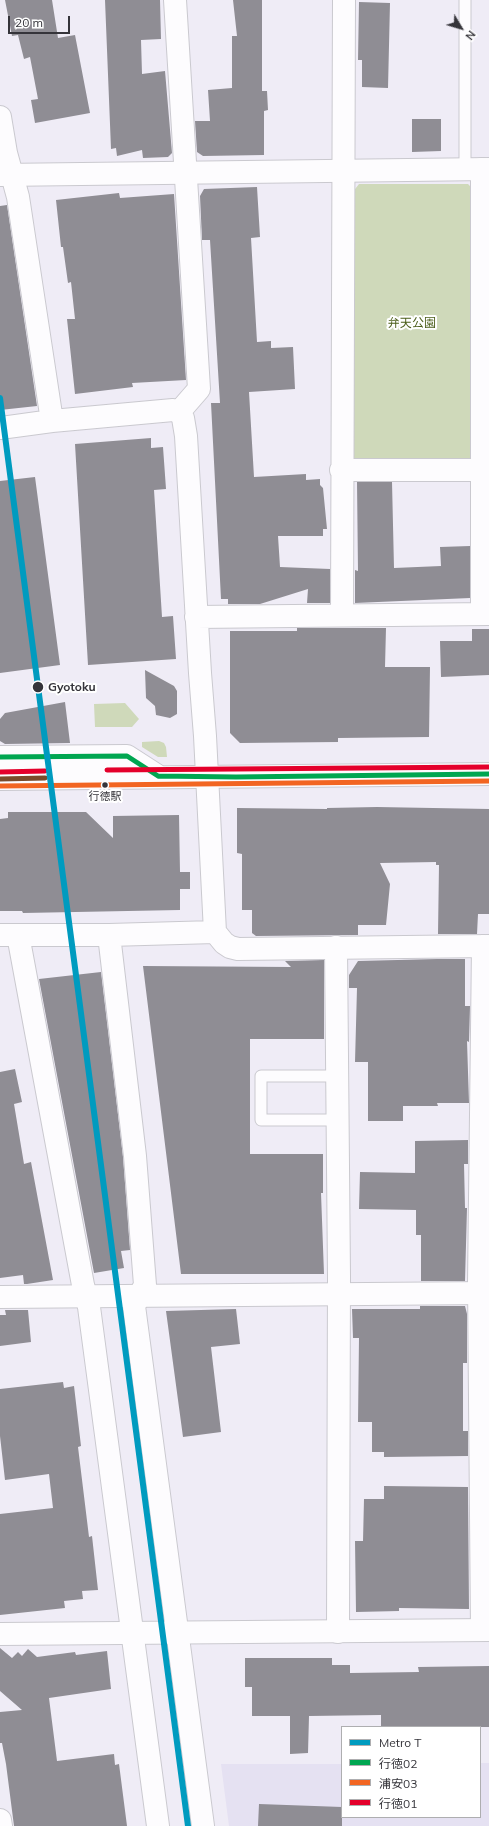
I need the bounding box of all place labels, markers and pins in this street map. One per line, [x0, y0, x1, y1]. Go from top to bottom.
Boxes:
marker: Gyotoku [31, 680, 45, 694]
place label: Gyotoku [48, 680, 96, 694]
marker: 行徳駅 [100, 780, 110, 790]
place label: 行徳駅 [89, 790, 121, 804]

